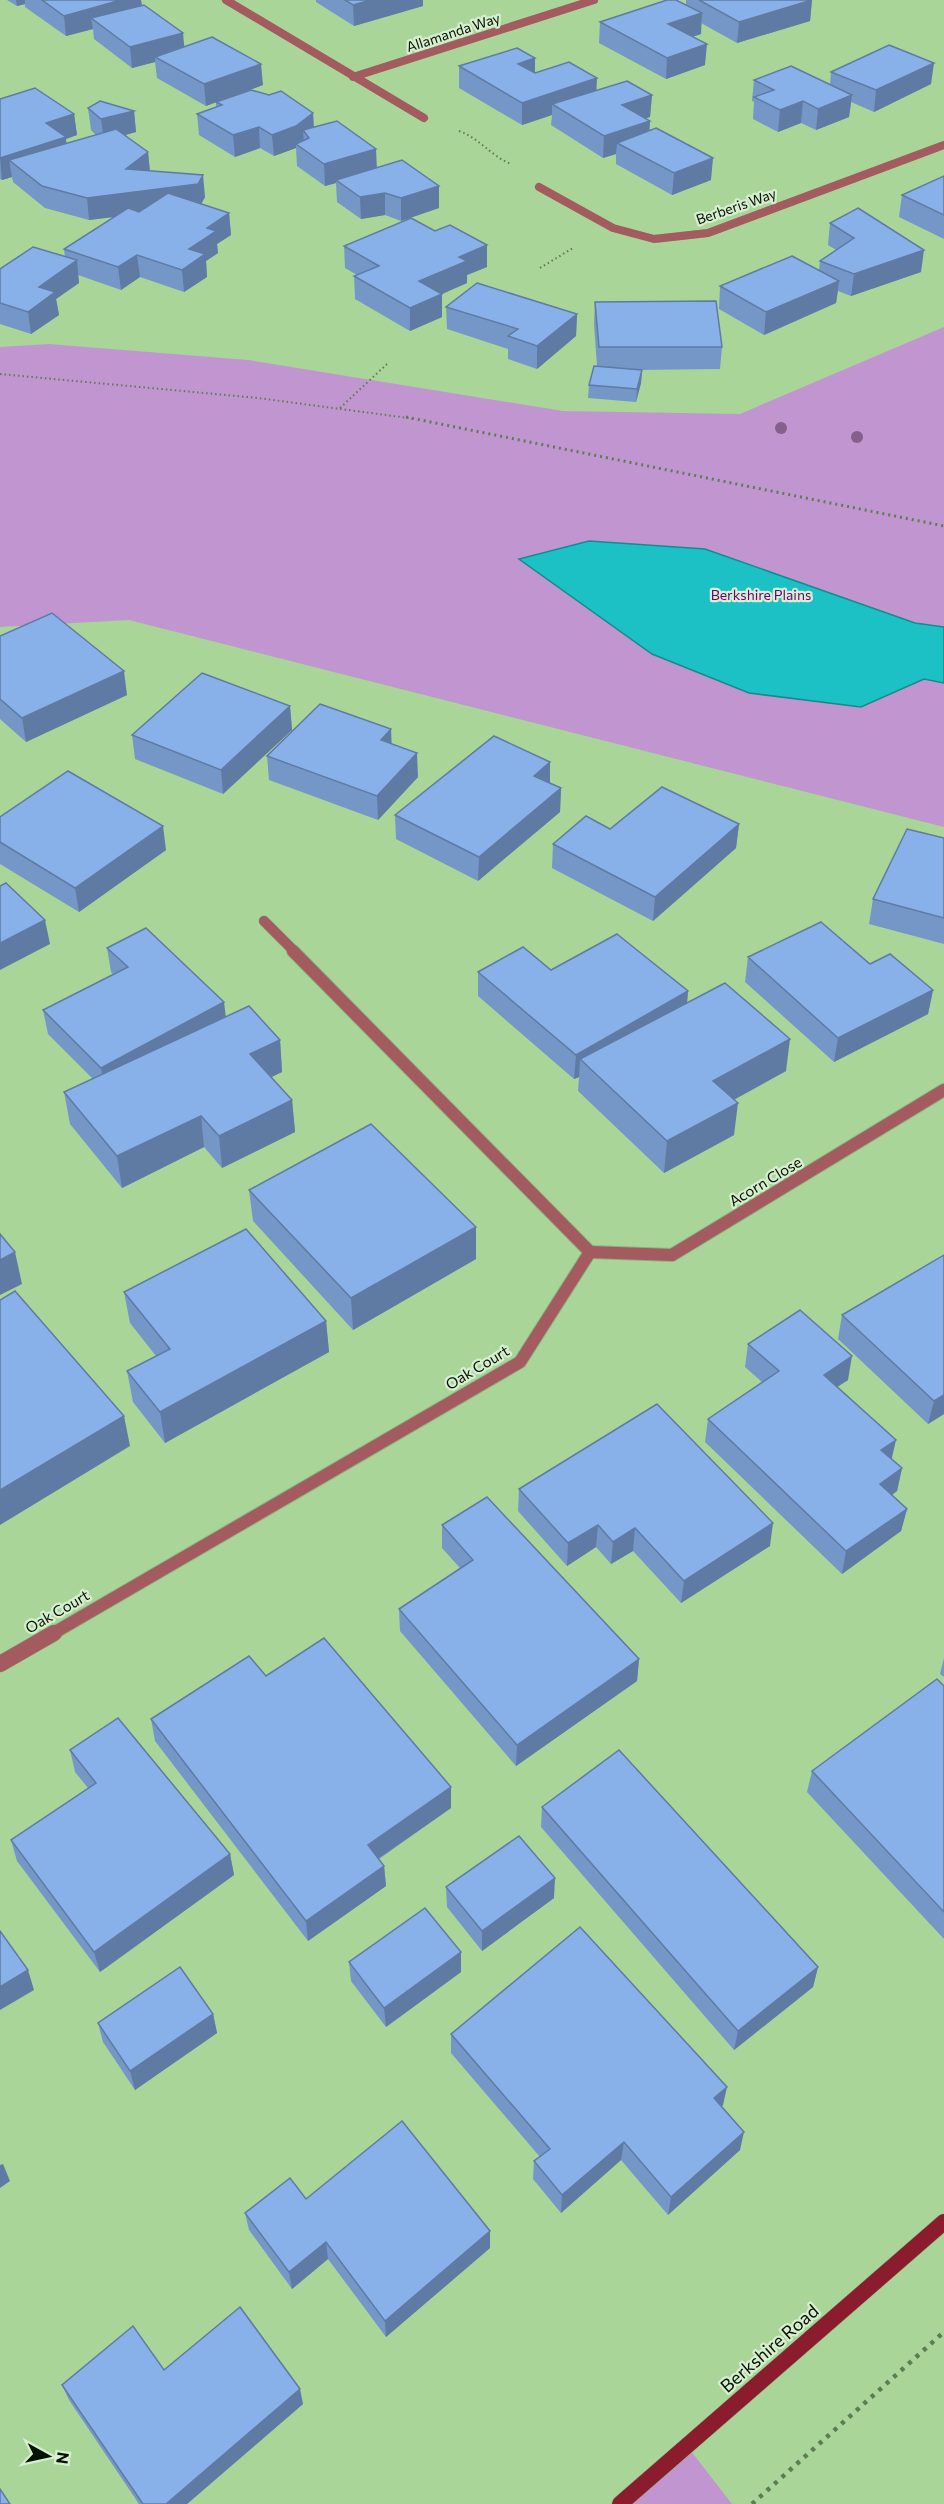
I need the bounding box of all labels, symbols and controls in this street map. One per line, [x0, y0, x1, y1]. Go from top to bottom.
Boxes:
street label: Allamanda Way [404, 9, 502, 55]
street label: Berberis Way [694, 184, 778, 228]
park label: Berkshire Plains [711, 586, 811, 603]
street label: Acorn Close [725, 1152, 805, 1210]
street label: Oak Court [442, 1341, 512, 1393]
street label: Oak Court [22, 1585, 92, 1637]
street label: Berkshire Road [715, 2299, 823, 2397]
north arrow [18, 2426, 78, 2486]
text: N [53, 2451, 74, 2465]

